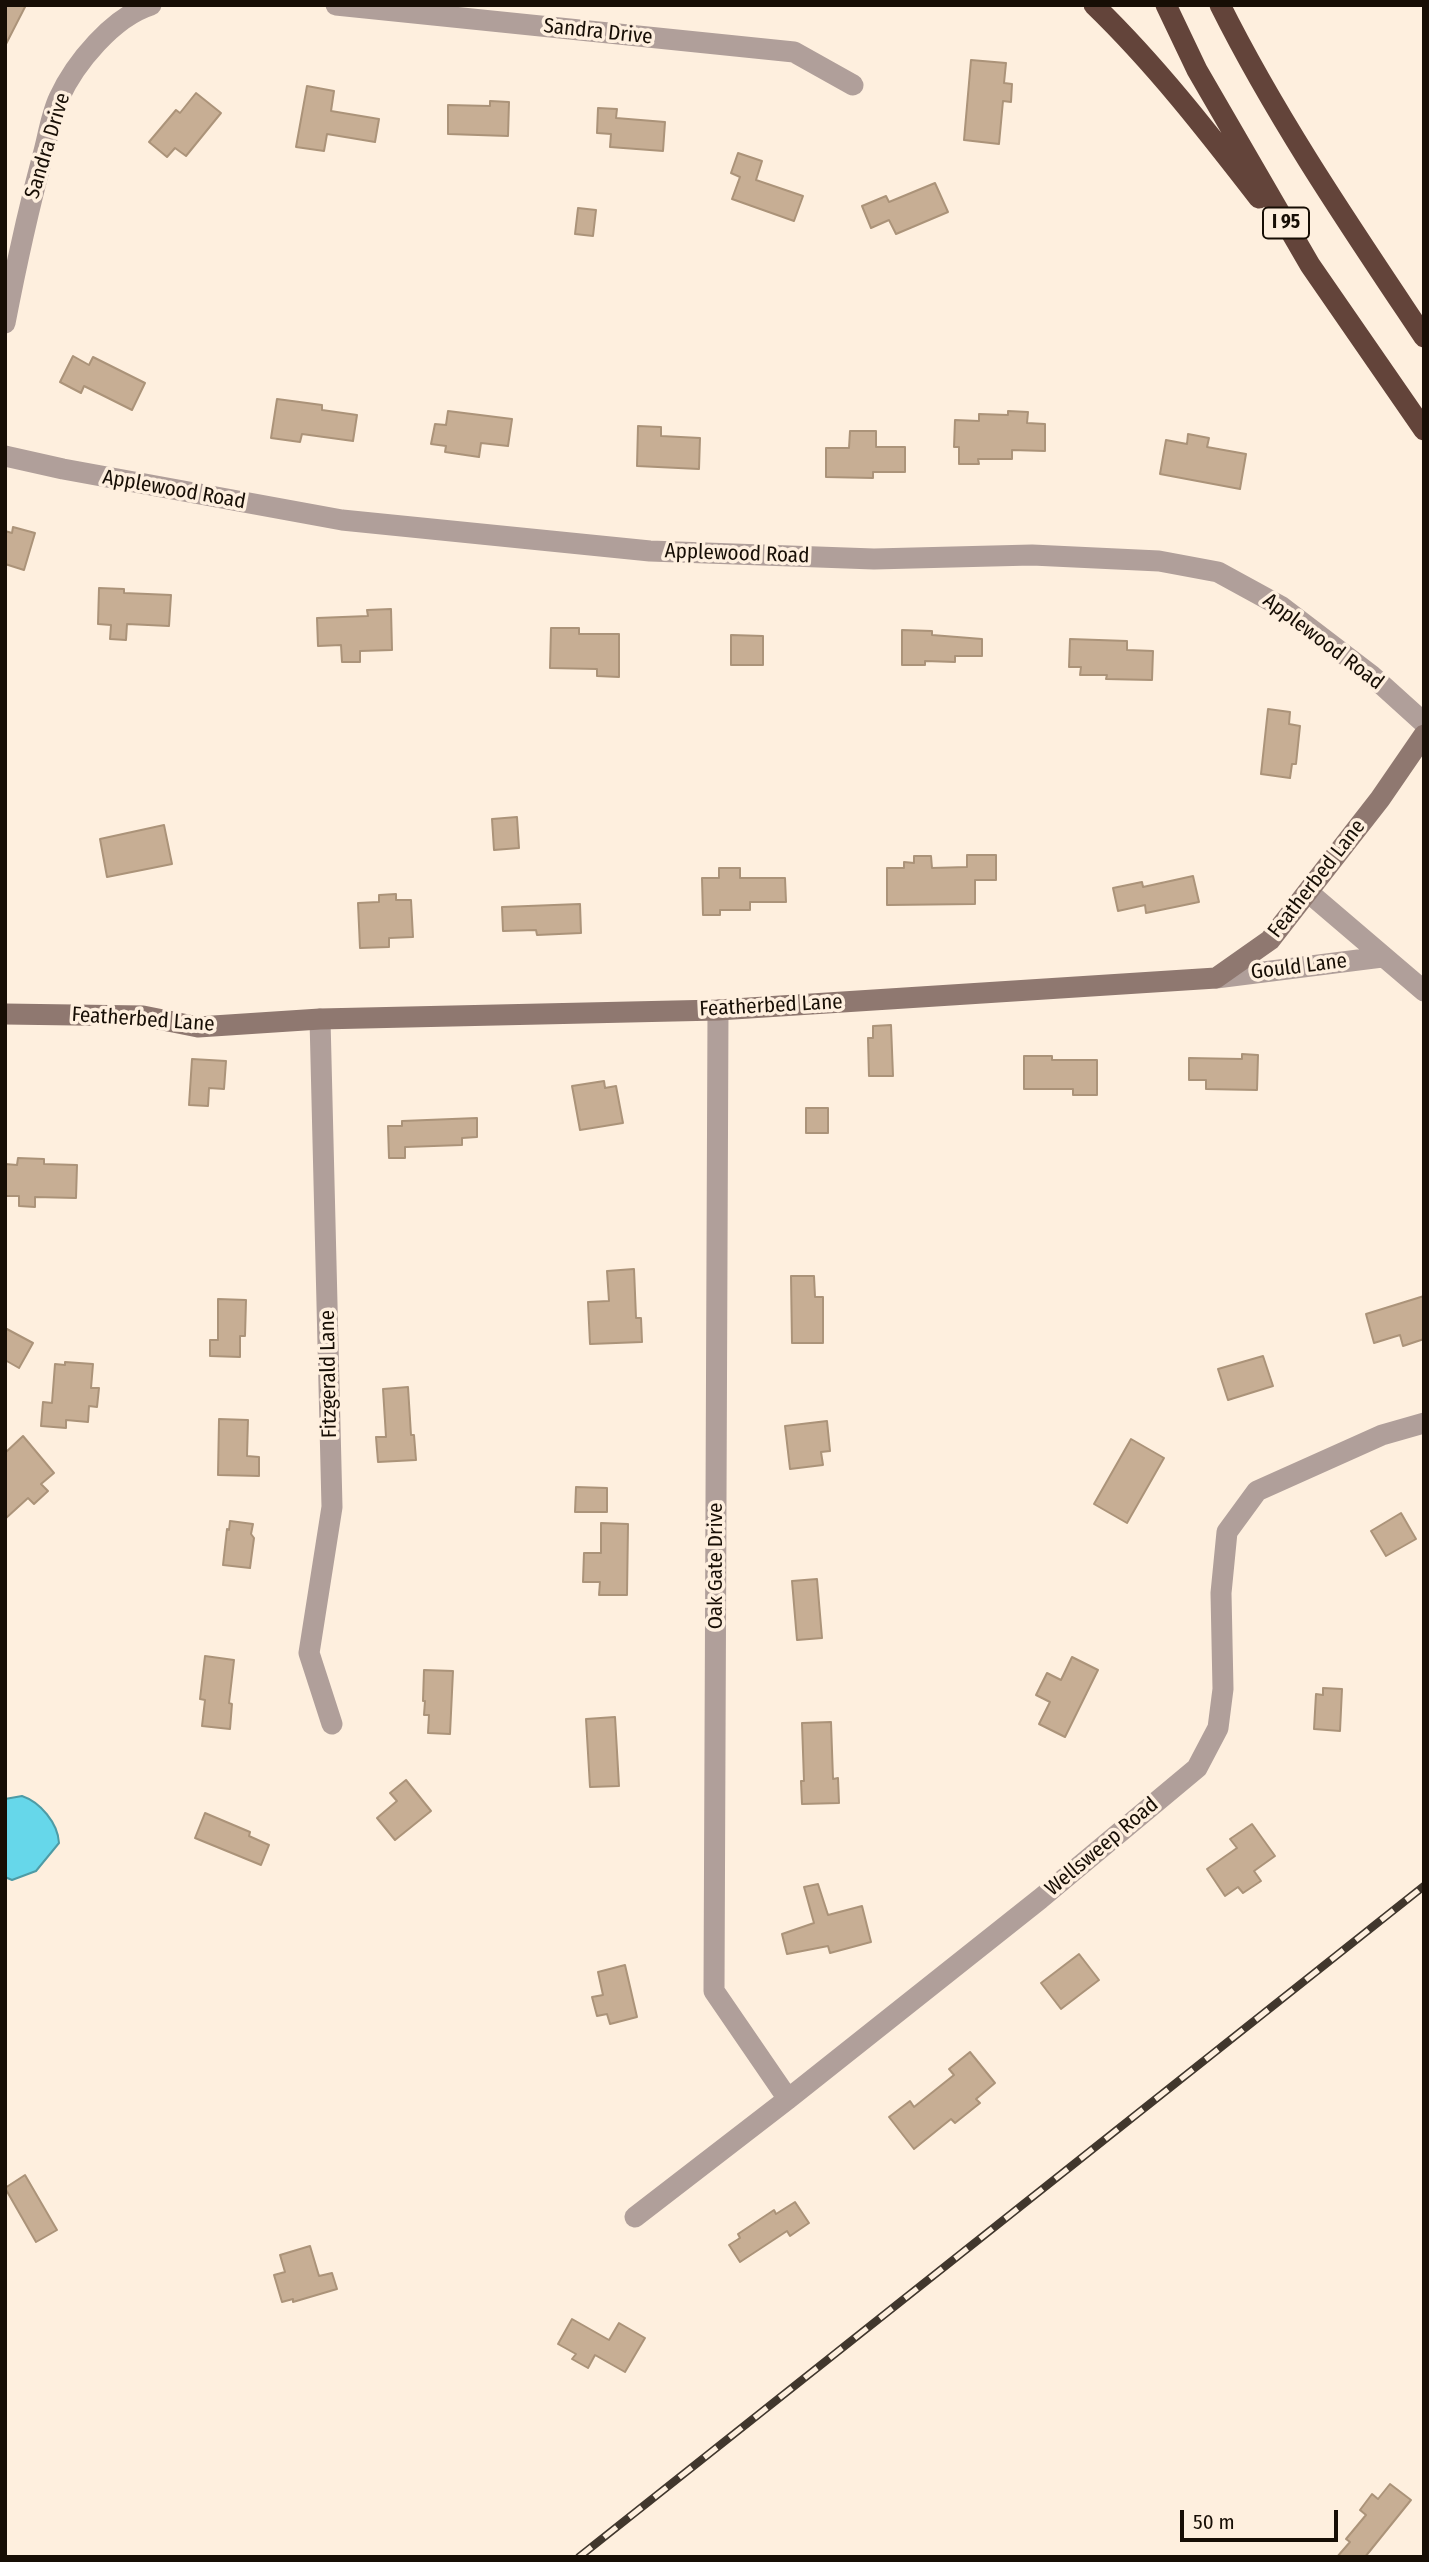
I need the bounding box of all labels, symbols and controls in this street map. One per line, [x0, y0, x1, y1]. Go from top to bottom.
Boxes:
street label: Sandra Drive [542, 14, 654, 50]
street label: Sandra Drive [20, 90, 76, 202]
road number: I 95 [1263, 208, 1309, 238]
street label: Applewood Road [101, 465, 247, 515]
street label: Applewood Road [664, 539, 810, 569]
street label: Applewood Road [1258, 588, 1388, 696]
street label: Featherbed Lane [1263, 815, 1371, 943]
street label: Gould Lane [1250, 949, 1348, 985]
street label: Featherbed Lane [699, 990, 843, 1022]
street label: Featherbed Lane [71, 1002, 215, 1038]
street label: Fitzgerald Lane [315, 1310, 343, 1438]
street label: Oak Gate Drive [703, 1503, 729, 1629]
street label: Wellsweep Road [1040, 1792, 1164, 1902]
scale bar [1184, 2496, 1342, 2540]
text: 50 m [1193, 2509, 1235, 2535]

